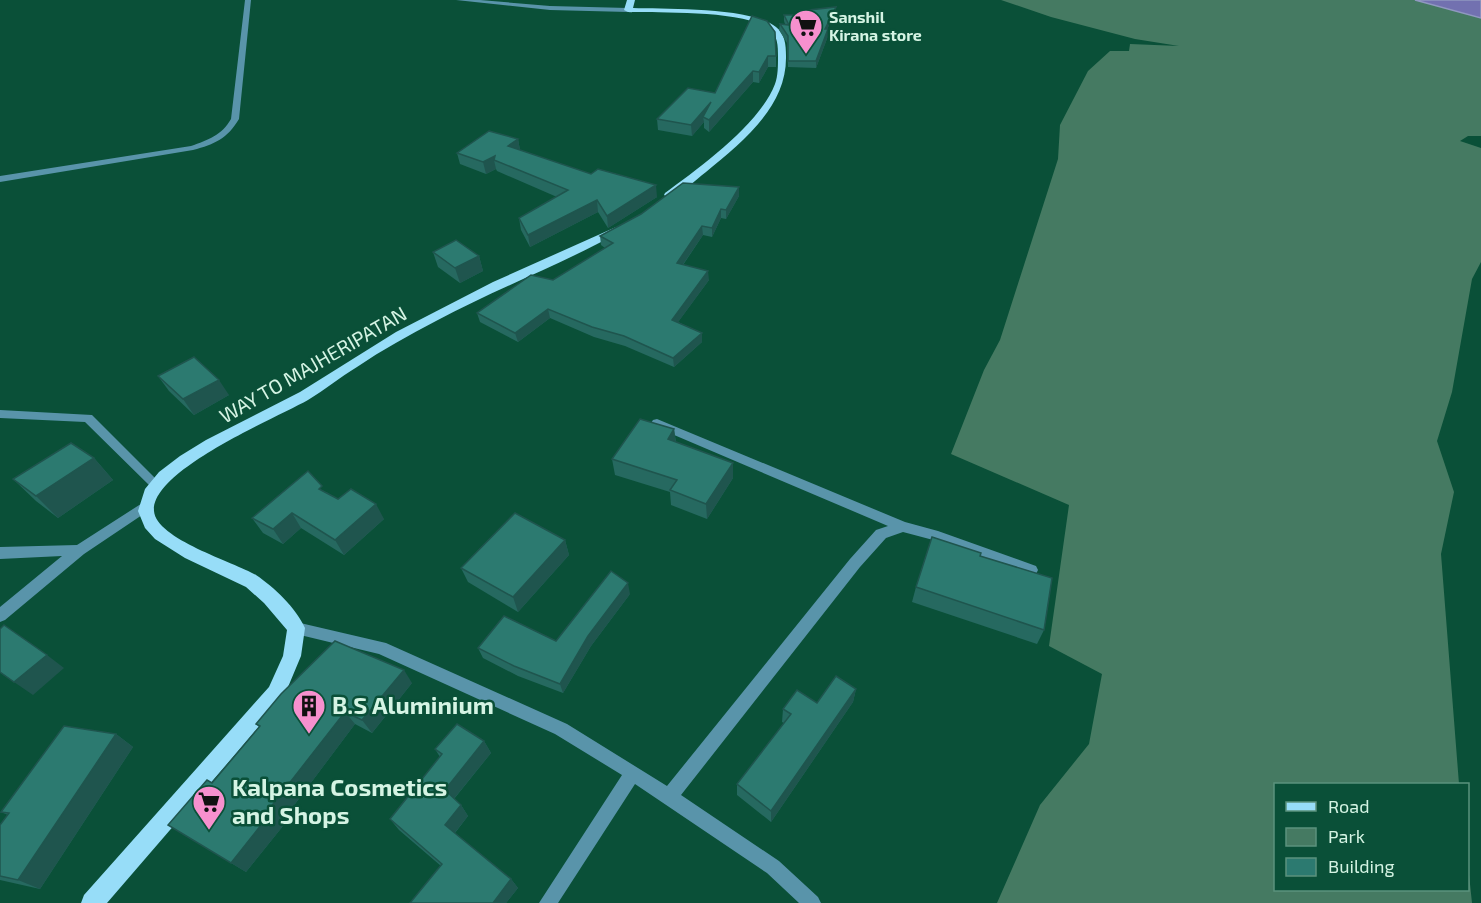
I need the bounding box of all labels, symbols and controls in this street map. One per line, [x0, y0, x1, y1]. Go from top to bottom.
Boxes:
place label: Sanshil Kirana store [829, 7, 922, 44]
supermarket icon: Sanshil Kirana store [788, 8, 824, 55]
street label: WAY TO MAJHERIPATAN [215, 301, 410, 428]
building icon: B.S Aluminium [291, 688, 327, 735]
place label: B.S Aluminium [332, 690, 494, 719]
place label: Kalpana Cosmetics and Shops [232, 772, 447, 829]
legend [1274, 783, 1469, 891]
supermarket icon: Kalpana Cosmetics and Shops [191, 784, 227, 831]
text: Road [1328, 795, 1369, 817]
text: Park [1328, 825, 1365, 847]
text: Building [1328, 855, 1395, 877]

